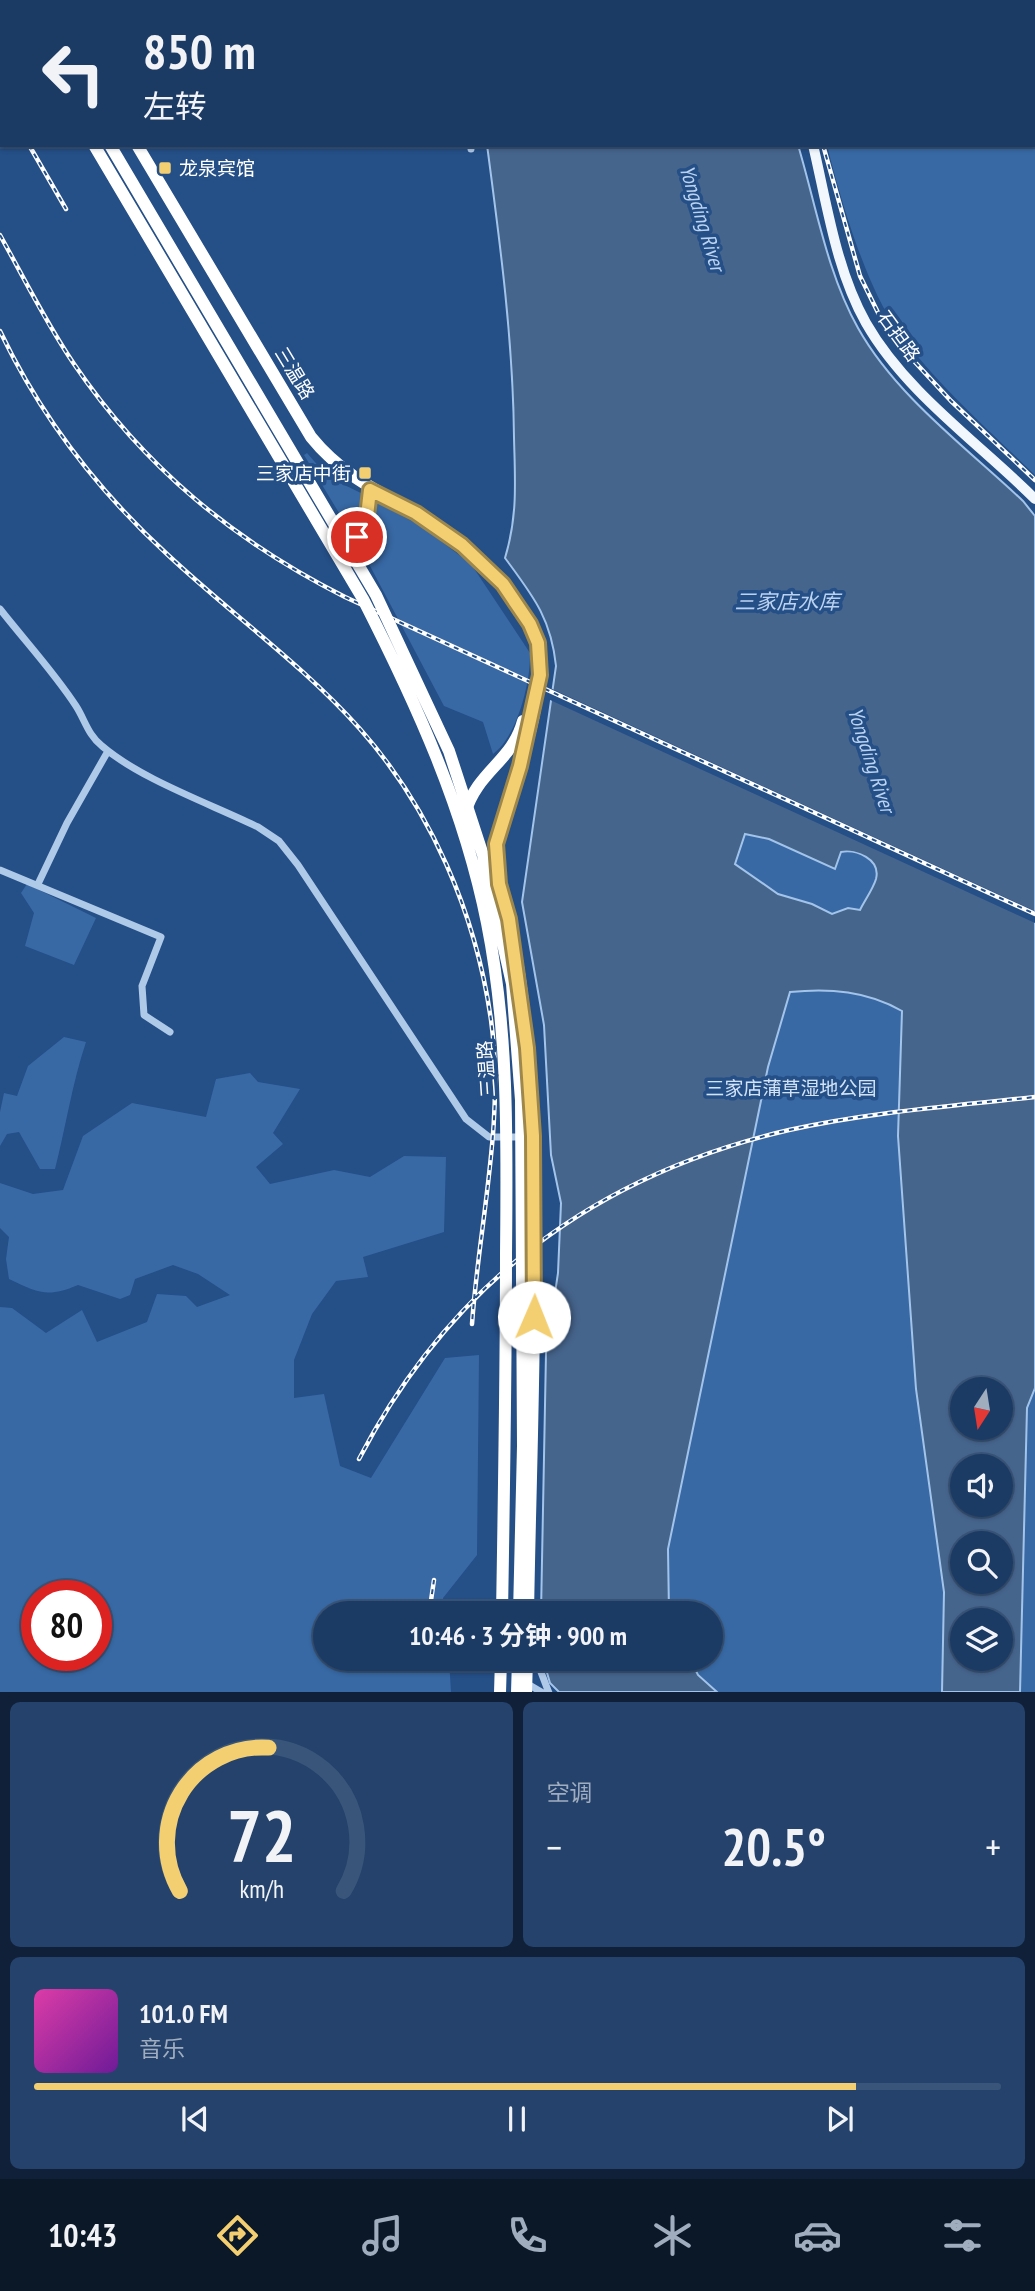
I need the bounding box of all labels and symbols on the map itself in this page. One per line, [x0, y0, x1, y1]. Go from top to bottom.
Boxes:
place label: 龙泉宾馆 [179, 156, 255, 180]
marker: 龙泉宾馆 [157, 160, 173, 176]
water label: Yongding River [674, 162, 732, 277]
street label: 石担路 [873, 306, 925, 366]
street label: 三温路 [270, 342, 320, 404]
place label: 三家店中街 [256, 461, 351, 485]
marker: 三家店中街 [357, 465, 373, 481]
pin [327, 507, 387, 567]
water label: 三家店水库 [735, 588, 842, 615]
water label: Yongding River [842, 704, 902, 819]
street label: 三温路 [472, 1040, 500, 1098]
park label: 三家店蒲草湿地公园 [705, 1076, 877, 1100]
position arrow [497, 1280, 571, 1354]
north arrow [950, 1377, 1013, 1440]
speed limit sign: 80 [21, 1580, 112, 1671]

